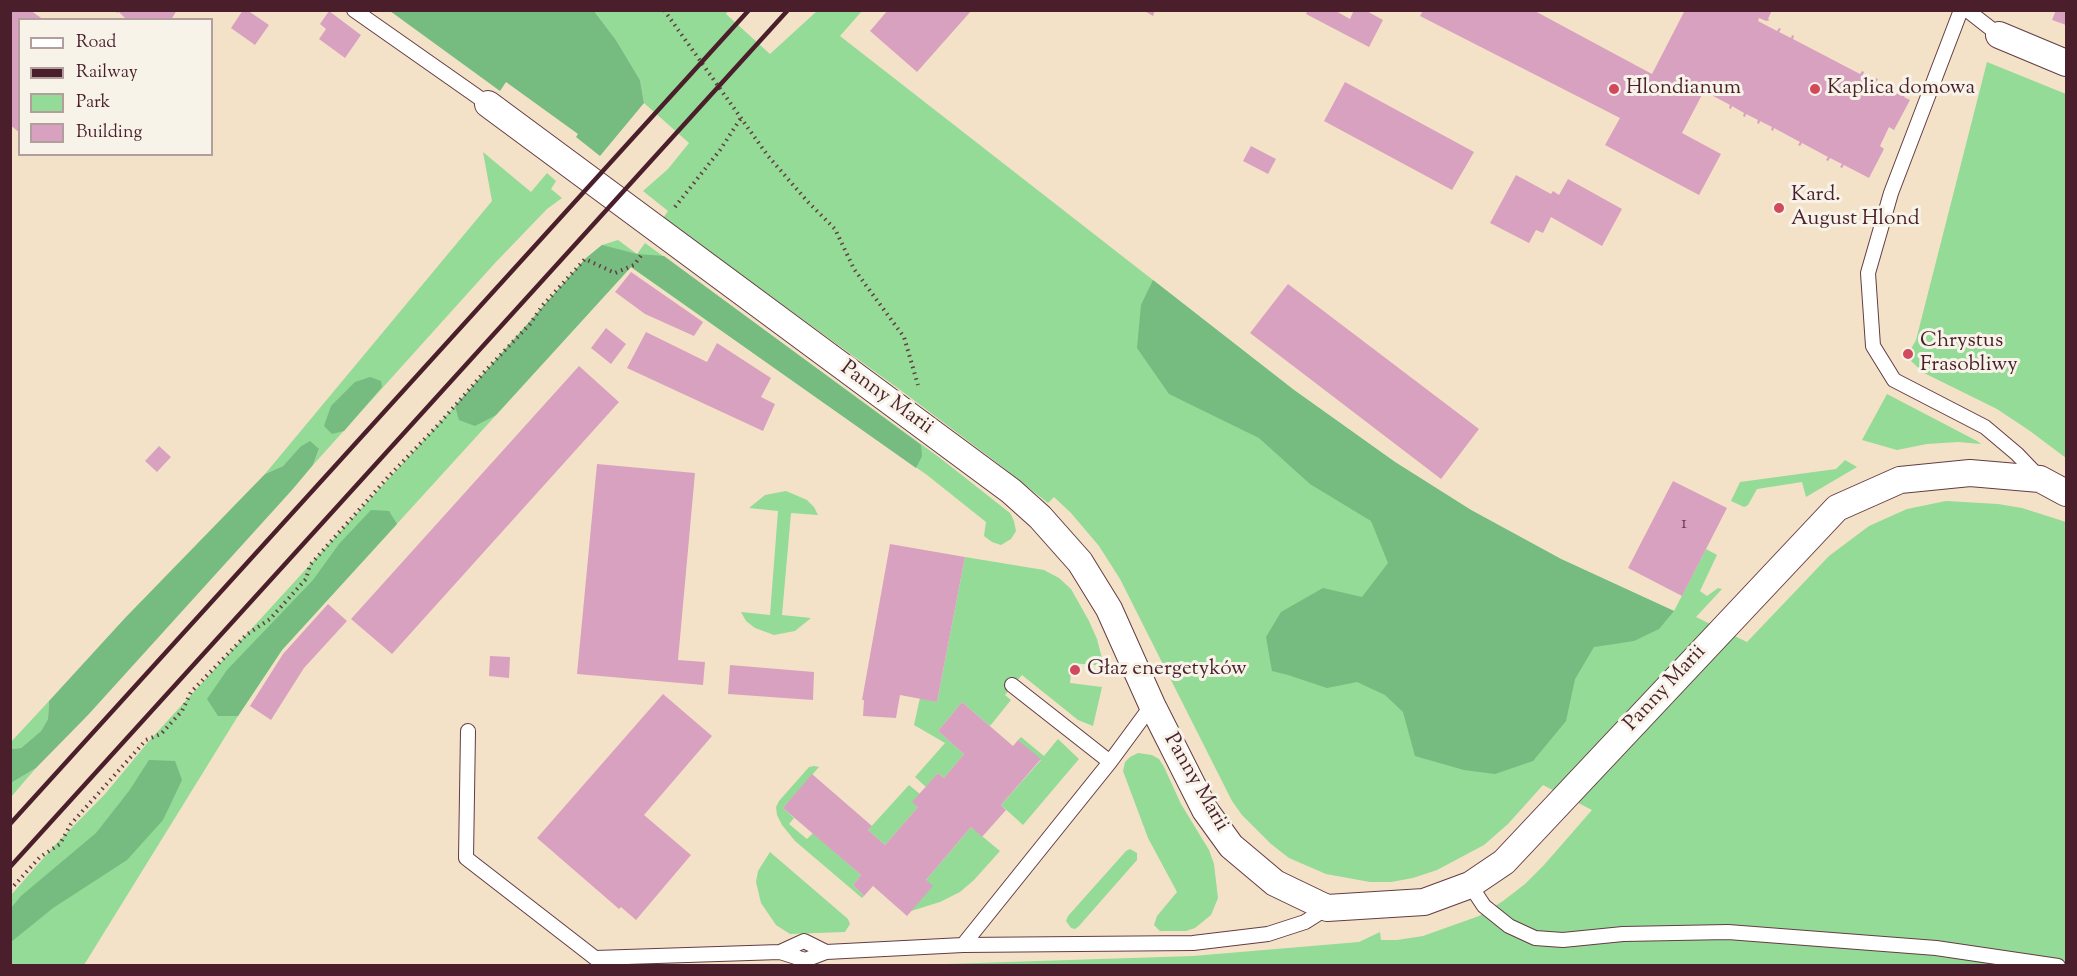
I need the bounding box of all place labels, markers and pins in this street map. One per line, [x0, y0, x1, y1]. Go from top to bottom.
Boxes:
place label: Hlondianum [1626, 76, 1741, 102]
place label: Kaplica domowa [1827, 76, 1975, 102]
marker: Hlondianum [1607, 82, 1621, 96]
marker: Kaplica domowa [1808, 82, 1822, 96]
place label: Kard. August Hlond [1791, 183, 1919, 233]
marker: Kard. August Hlond [1772, 201, 1786, 215]
place label: Chrystus Frasobliwy [1920, 329, 2018, 379]
marker: Chrystus Frasobliwy [1901, 347, 1915, 361]
place label: Głaz energetyków [1087, 657, 1247, 683]
marker: Głaz energetyków [1068, 663, 1082, 677]

